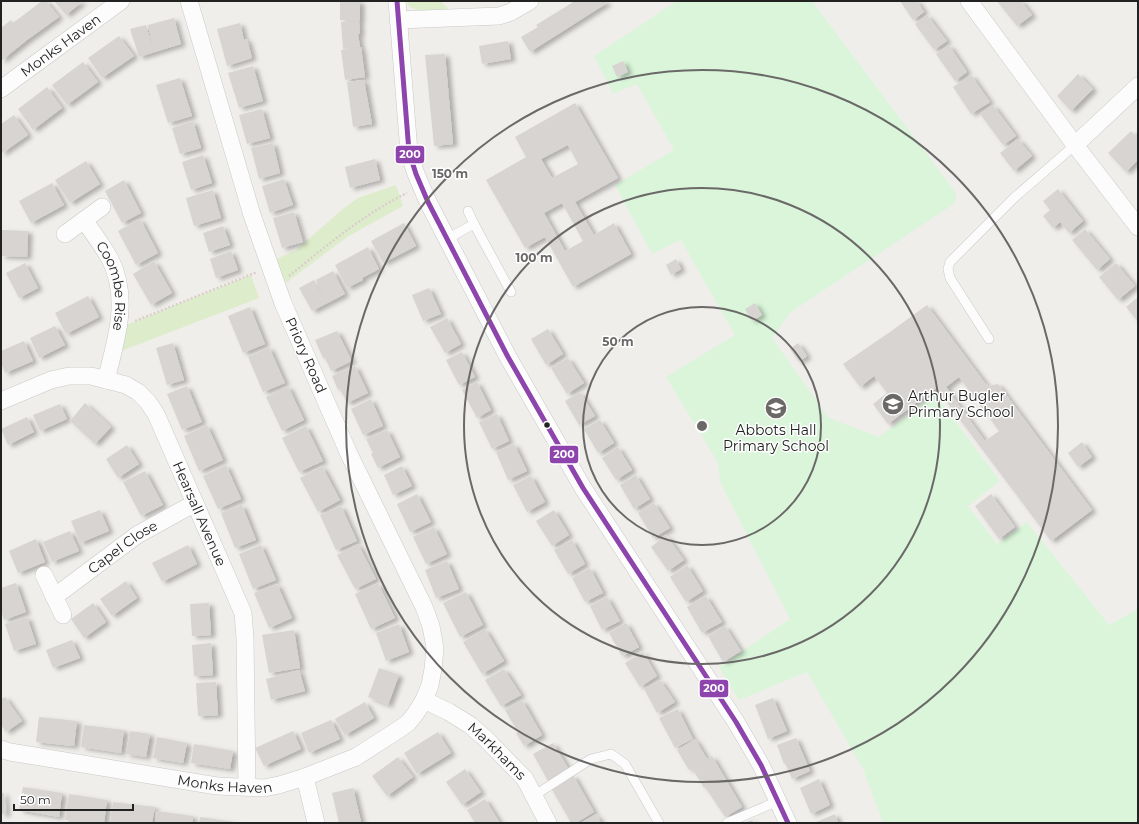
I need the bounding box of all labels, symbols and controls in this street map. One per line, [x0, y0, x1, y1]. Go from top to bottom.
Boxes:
street label: Monks Haven [17, 10, 104, 81]
line badge: 200 [395, 145, 425, 164]
text: 200 [399, 147, 421, 161]
text: 150 m [432, 166, 468, 181]
street label: Coombe Rise [92, 238, 129, 332]
text: 100 m [516, 250, 552, 265]
street label: Priory Road [281, 314, 331, 396]
text: 50 m [602, 334, 634, 349]
place label: Arthur Bugler Primary School [908, 387, 1014, 421]
school or university icon: Arthur Bugler Primary School [880, 391, 906, 417]
school or university icon: Abbots Hall Primary School [763, 395, 789, 421]
centre of rings [695, 419, 709, 433]
unlabelled marker [542, 420, 552, 430]
place label: Abbots Hall Primary School [723, 421, 829, 455]
line badge: 200 [549, 445, 579, 464]
text: 200 [553, 447, 575, 461]
street label: Hearsall Avenue [169, 458, 230, 569]
street label: Capel Close [84, 516, 161, 578]
line badge: 200 [699, 679, 729, 698]
text: 200 [703, 681, 725, 695]
street label: Markhams [464, 718, 530, 784]
street label: Monks Haven [176, 771, 274, 797]
scale bar [14, 786, 133, 812]
text: 50 m [20, 792, 51, 807]

